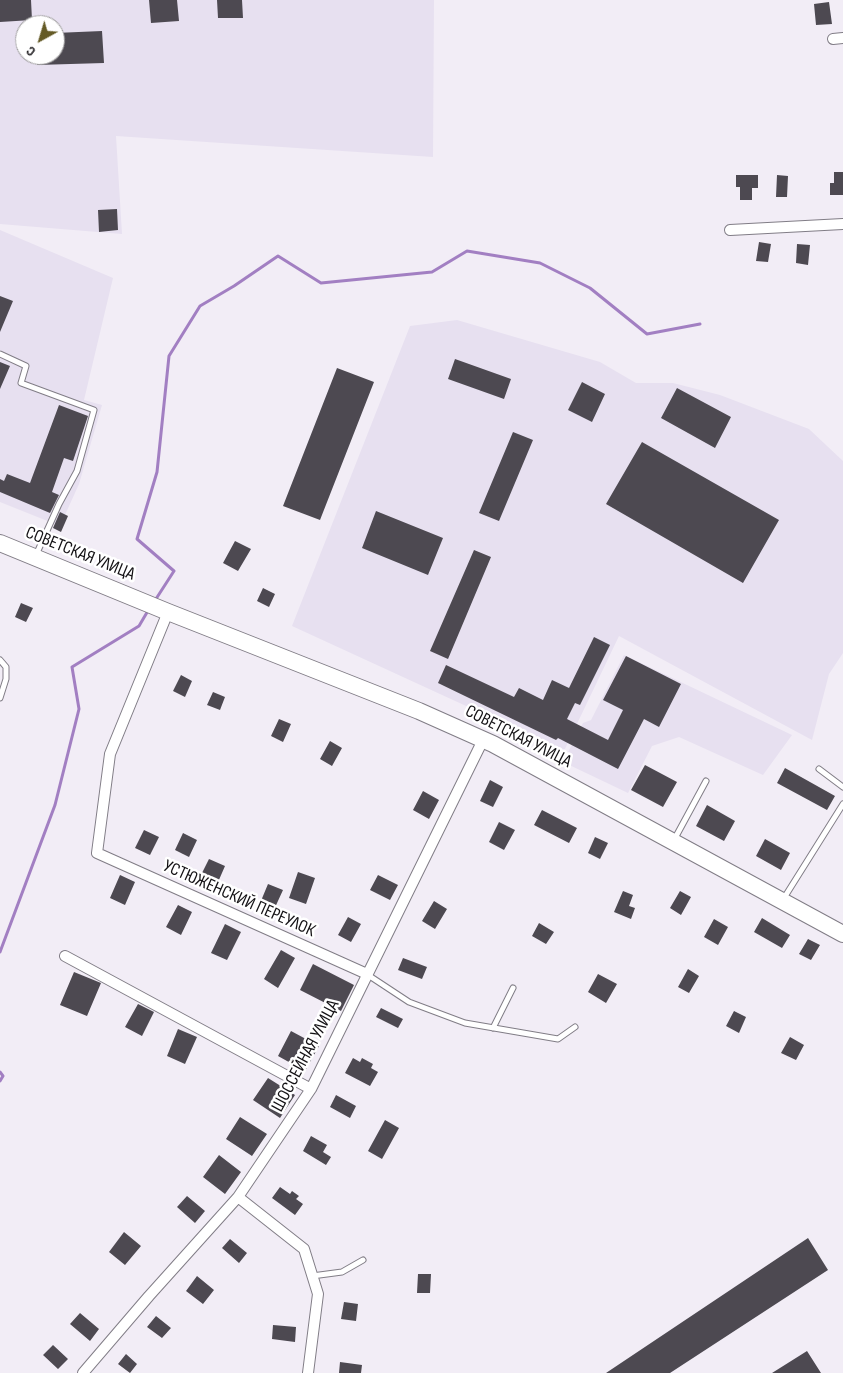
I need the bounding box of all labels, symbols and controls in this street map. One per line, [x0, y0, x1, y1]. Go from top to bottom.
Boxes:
north arrow [15, 15, 65, 65]
text: С [23, 42, 39, 60]
street label: СОВЕТСКАЯ УЛИЦА [22, 522, 138, 586]
street label: СОВЕТСКАЯ УЛИЦА [461, 701, 575, 773]
street label: УСТЮЖЕНСКИЙ ПЕРЕУЛОК [160, 856, 318, 942]
street label: ШОССЕЙНАЯ УЛИЦА [267, 996, 345, 1116]

